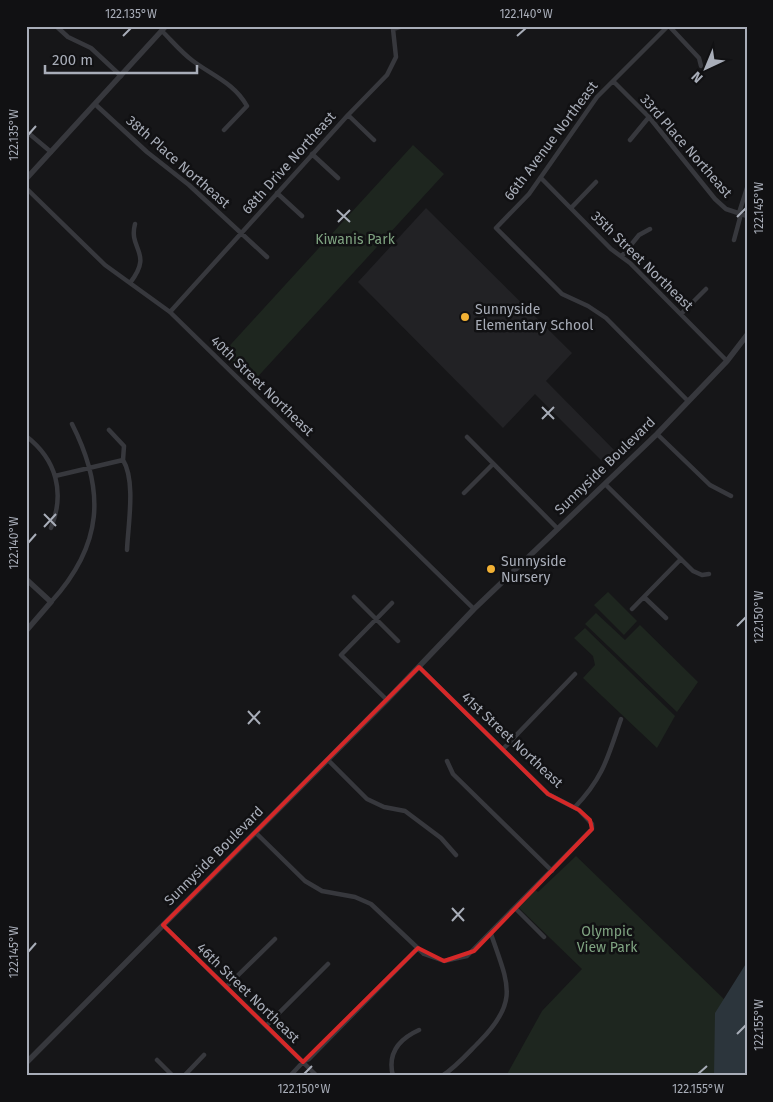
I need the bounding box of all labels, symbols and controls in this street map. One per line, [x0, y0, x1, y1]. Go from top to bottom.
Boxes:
text: 122.135°W [105, 7, 157, 21]
text: 122.140°W [499, 7, 553, 21]
scale bar [45, 42, 198, 74]
north arrow [680, 42, 730, 92]
text: 200 m [52, 51, 93, 69]
text: N [688, 68, 707, 86]
street label: 66th Avenue Northeast [501, 77, 602, 204]
street label: 33rd Place Northeast [636, 91, 736, 202]
street label: 68th Drive Northeast [239, 108, 340, 218]
text: 122.135°W [7, 109, 21, 161]
street label: 38th Place Northeast [123, 112, 234, 212]
text: 122.145°W [752, 182, 766, 234]
street label: 35th Street Northeast [587, 208, 697, 315]
park label: Kiwanis Park [315, 231, 396, 248]
place label: Sunnyside Elementary School [475, 301, 593, 334]
marker: Sunnyside Elementary School [459, 311, 471, 323]
street label: 40th Street Northeast [207, 332, 318, 440]
street label: Sunnyside Boulevard [551, 414, 659, 518]
text: 122.140°W [7, 516, 21, 570]
place label: Sunnyside Nursery [501, 553, 566, 586]
marker: Sunnyside Nursery [485, 563, 497, 575]
text: 122.150°W [752, 590, 766, 643]
street label: 41st Street Northeast [458, 689, 567, 792]
street label: Sunnyside Boulevard [161, 803, 267, 909]
park label: Olympic View Park [577, 923, 638, 956]
text: 122.145°W [7, 926, 21, 978]
street label: 46th Street Northeast [193, 939, 304, 1047]
text: 122.155°W [752, 999, 766, 1051]
text: 122.150°W [278, 1082, 331, 1096]
text: 122.155°W [672, 1082, 724, 1096]

